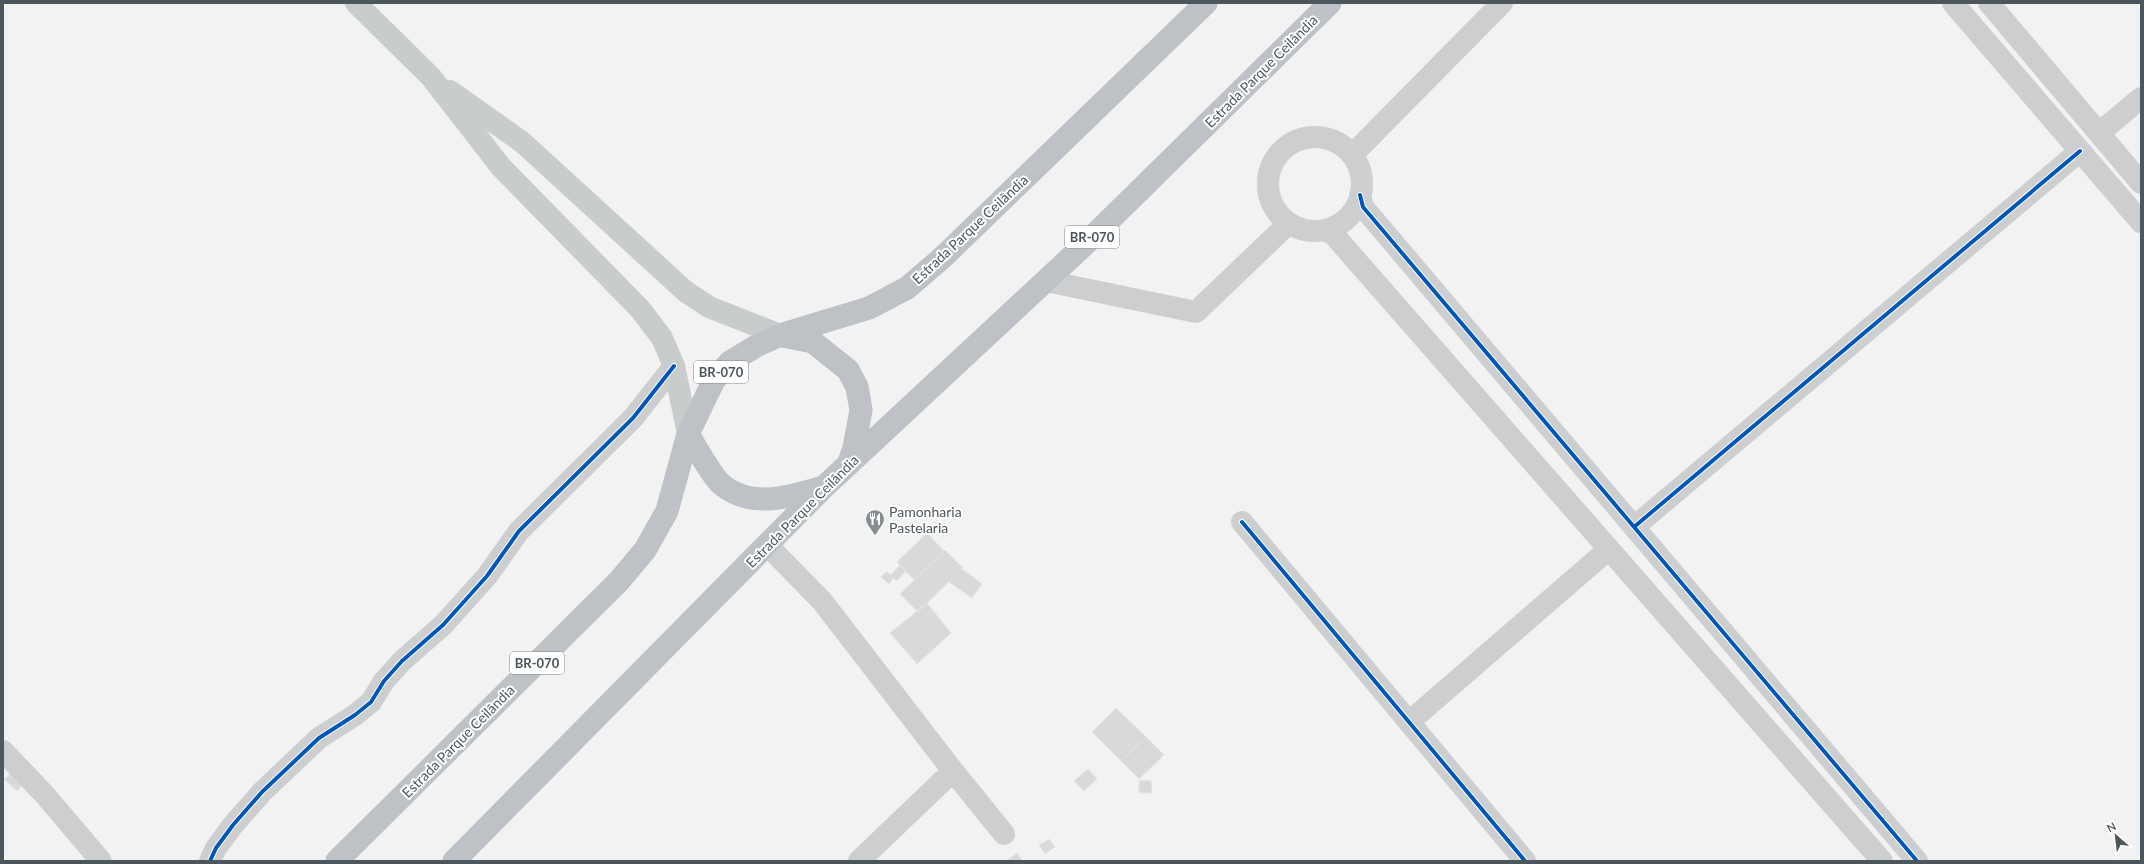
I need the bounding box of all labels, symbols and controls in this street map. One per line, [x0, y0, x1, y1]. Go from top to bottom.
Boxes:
street label: Estrada Parque Ceilândia [1201, 11, 1321, 131]
street label: Estrada Parque Ceilândia [909, 171, 1031, 287]
road number: BR-070 [1065, 226, 1119, 248]
road number: BR-070 [694, 361, 748, 383]
street label: Estrada Parque Ceilândia [742, 451, 862, 571]
place label: Pamonharia Pastelaria [889, 503, 962, 536]
restaurant icon: Pamonharia Pastelaria [864, 508, 886, 536]
road number: BR-070 [510, 652, 564, 674]
street label: Estrada Parque Ceilândia [398, 681, 518, 801]
north arrow [2096, 816, 2136, 856]
text: N [2104, 819, 2118, 834]

